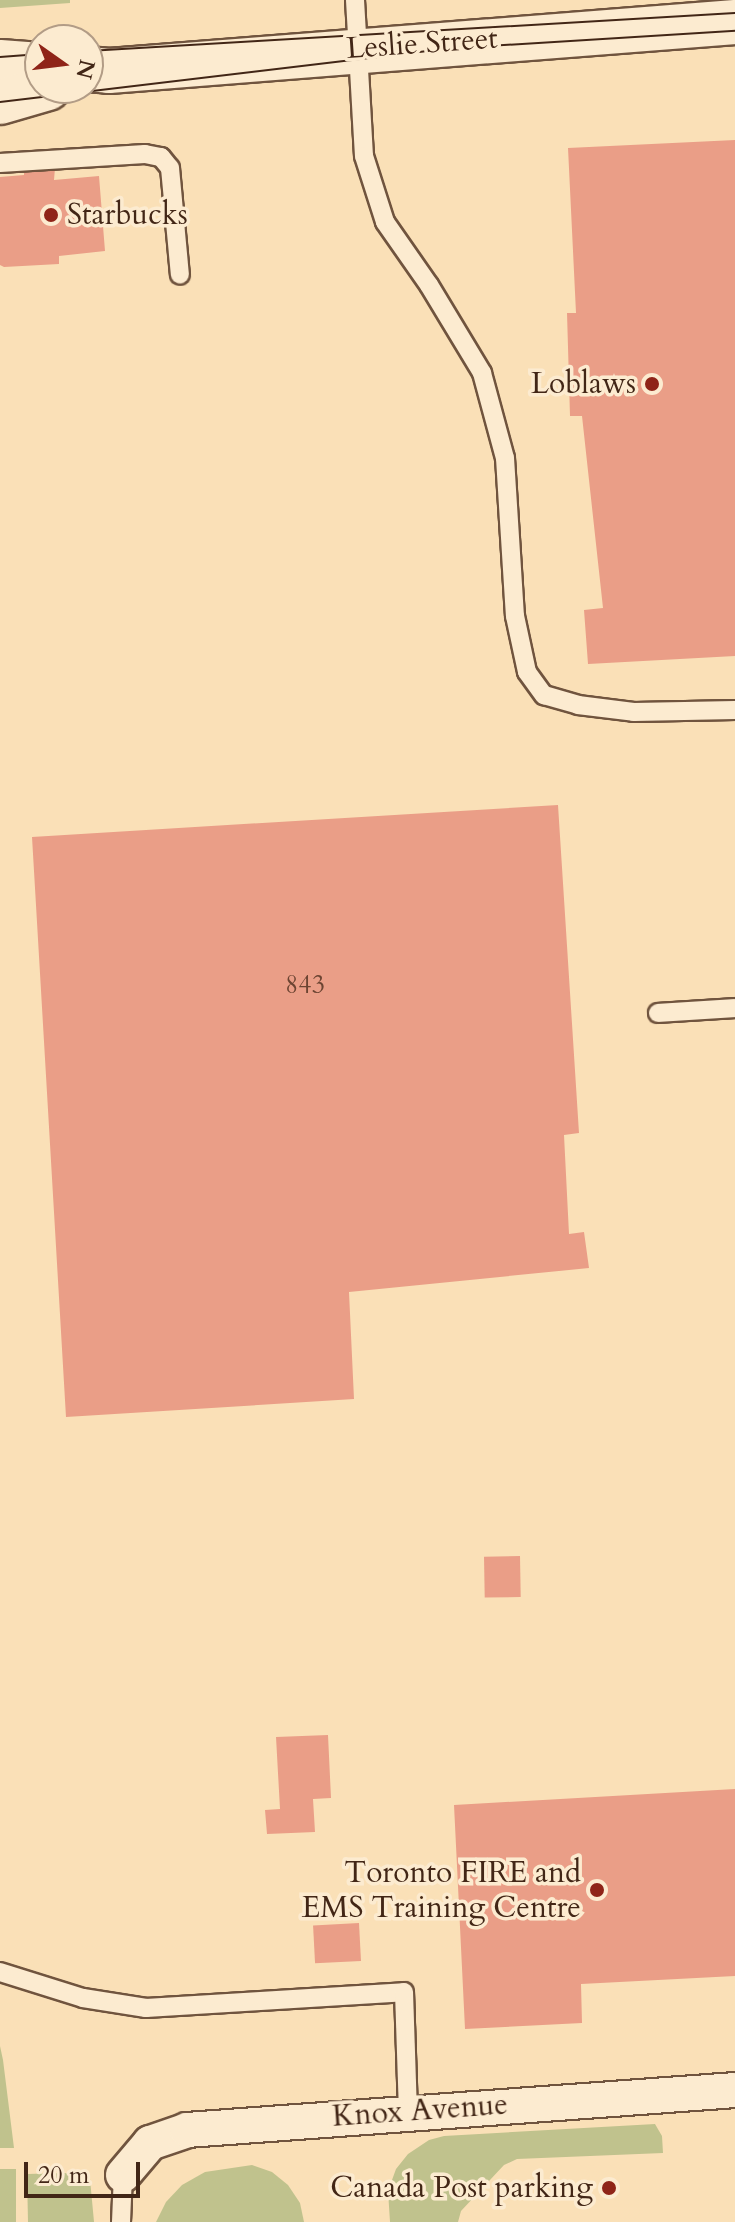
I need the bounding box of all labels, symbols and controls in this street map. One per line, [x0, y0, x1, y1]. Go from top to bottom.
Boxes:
street label: Leslie Street [345, 21, 499, 67]
north arrow [24, 24, 104, 104]
text: N [68, 56, 102, 82]
place label: Starbucks [67, 197, 188, 233]
marker: Starbucks [42, 206, 60, 224]
place label: Loblaws [531, 366, 636, 402]
marker: Loblaws [643, 375, 661, 393]
house number: 843 [285, 969, 325, 1001]
place label: Toronto FIRE and EMS Training Centre [302, 1855, 581, 1926]
marker: Toronto FIRE and EMS Training Centre [588, 1881, 606, 1899]
street label: Knox Avenue [331, 2087, 509, 2135]
scale bar [28, 2146, 144, 2196]
text: 20 m [38, 2159, 89, 2192]
place label: Canada Post parking [330, 2170, 593, 2206]
marker: Canada Post parking [600, 2179, 618, 2197]

